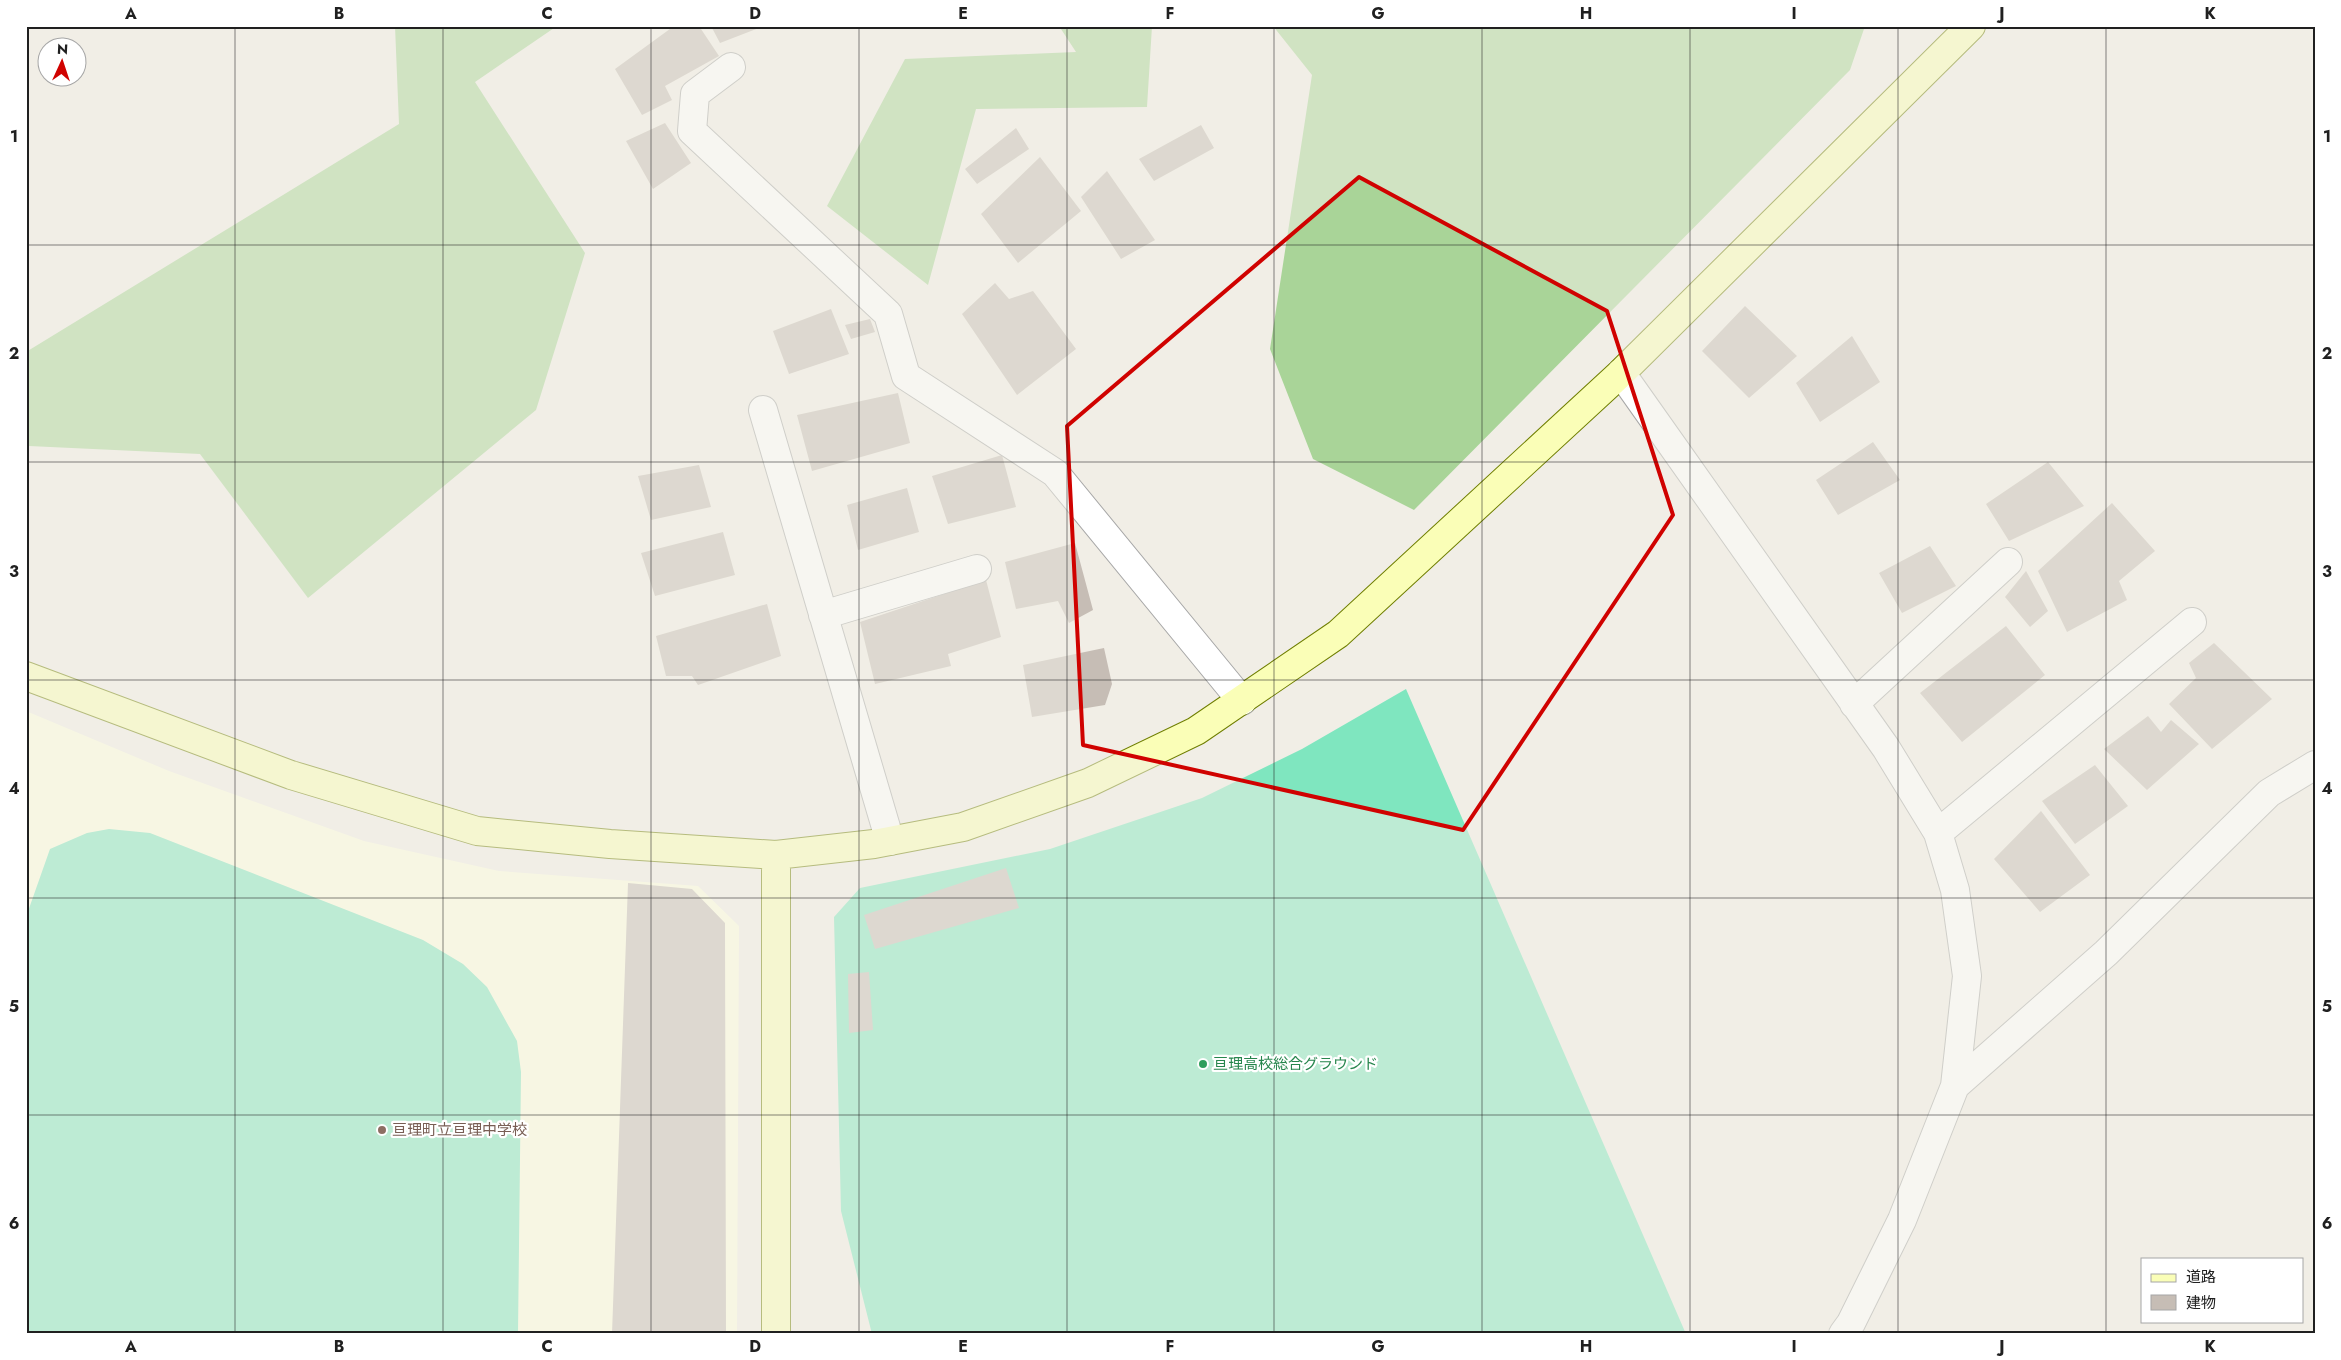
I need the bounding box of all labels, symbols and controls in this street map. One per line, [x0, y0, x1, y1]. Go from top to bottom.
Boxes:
text: A [124, 2, 137, 25]
text: B [334, 2, 344, 25]
text: C [541, 2, 553, 25]
text: D [749, 2, 761, 25]
text: E [958, 2, 968, 25]
text: F [1166, 2, 1174, 25]
text: G [1371, 2, 1385, 25]
text: H [1580, 2, 1592, 25]
text: I [1791, 2, 1797, 25]
text: J [1996, 2, 2005, 25]
text: K [2204, 2, 2216, 25]
north arrow [38, 38, 88, 88]
text: N [57, 39, 69, 59]
text: 1 [10, 125, 18, 148]
text: 1 [2323, 125, 2331, 148]
text: 2 [9, 342, 19, 365]
text: 2 [2322, 342, 2332, 365]
text: 3 [9, 560, 19, 583]
text: 3 [2322, 560, 2332, 583]
text: 4 [8, 777, 20, 800]
text: 4 [2321, 777, 2333, 800]
text: 5 [9, 995, 19, 1018]
text: 5 [2322, 995, 2332, 1018]
place label: 亘理高校総合グラウンド [1213, 1053, 1378, 1075]
marker: 亘理高校総合グラウンド [1197, 1058, 1209, 1070]
place label: 亘理町立亘理中学校 [392, 1119, 527, 1141]
marker: 亘理町立亘理中学校 [376, 1124, 388, 1136]
text: 6 [9, 1212, 19, 1235]
text: 6 [2322, 1212, 2332, 1235]
legend [2141, 1258, 2304, 1322]
text: 道路 [2186, 1266, 2216, 1288]
text: 建物 [2186, 1292, 2216, 1314]
text: A [124, 1335, 137, 1358]
text: B [334, 1335, 344, 1358]
text: C [541, 1335, 553, 1358]
text: D [749, 1335, 761, 1358]
text: E [958, 1335, 968, 1358]
text: F [1166, 1335, 1174, 1358]
text: G [1371, 1335, 1385, 1358]
text: H [1580, 1335, 1592, 1358]
text: I [1791, 1335, 1797, 1358]
text: J [1996, 1335, 2005, 1358]
text: K [2204, 1335, 2216, 1358]

